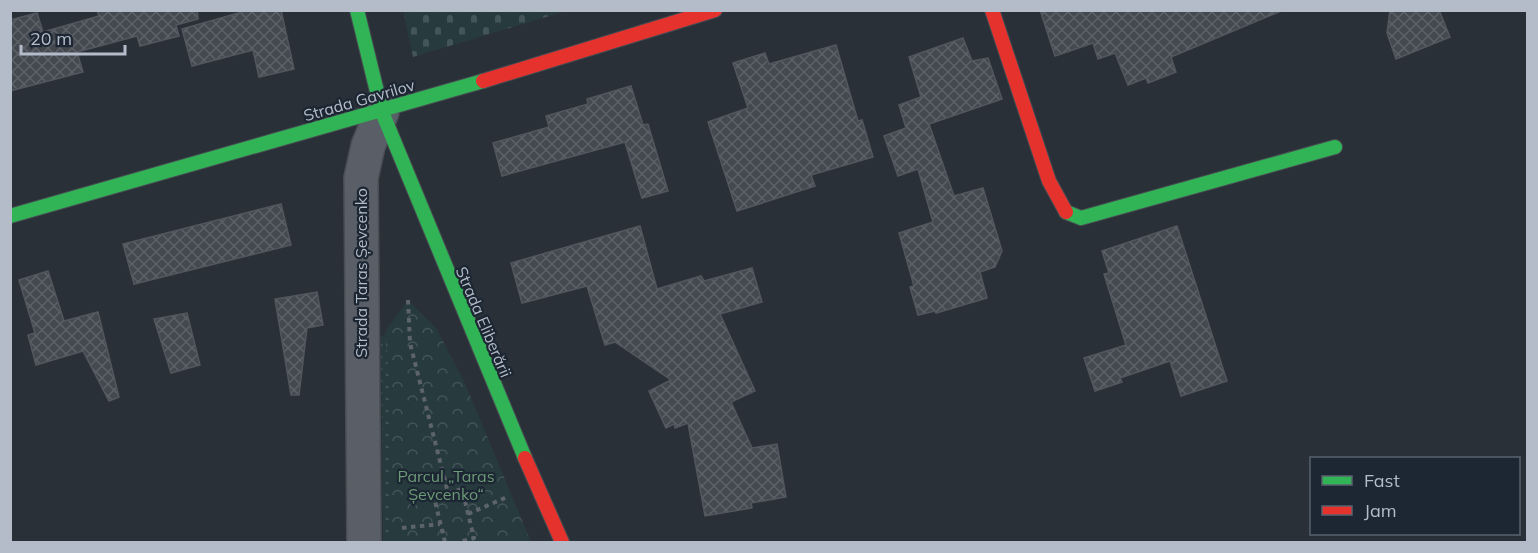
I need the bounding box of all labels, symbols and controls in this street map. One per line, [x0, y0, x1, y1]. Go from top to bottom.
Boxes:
scale bar [21, 18, 124, 56]
text: 20 m [30, 27, 72, 50]
street label: Strada Gavrilov [301, 74, 417, 125]
street label: Strada Taras Șevcenko [351, 188, 371, 358]
street label: Strada Eliberării [452, 264, 516, 380]
legend [1310, 457, 1520, 535]
park label: Parcul „Taras Șevcenko“ [397, 466, 495, 504]
text: Fast [1364, 469, 1400, 492]
text: Jam [1364, 499, 1397, 522]

